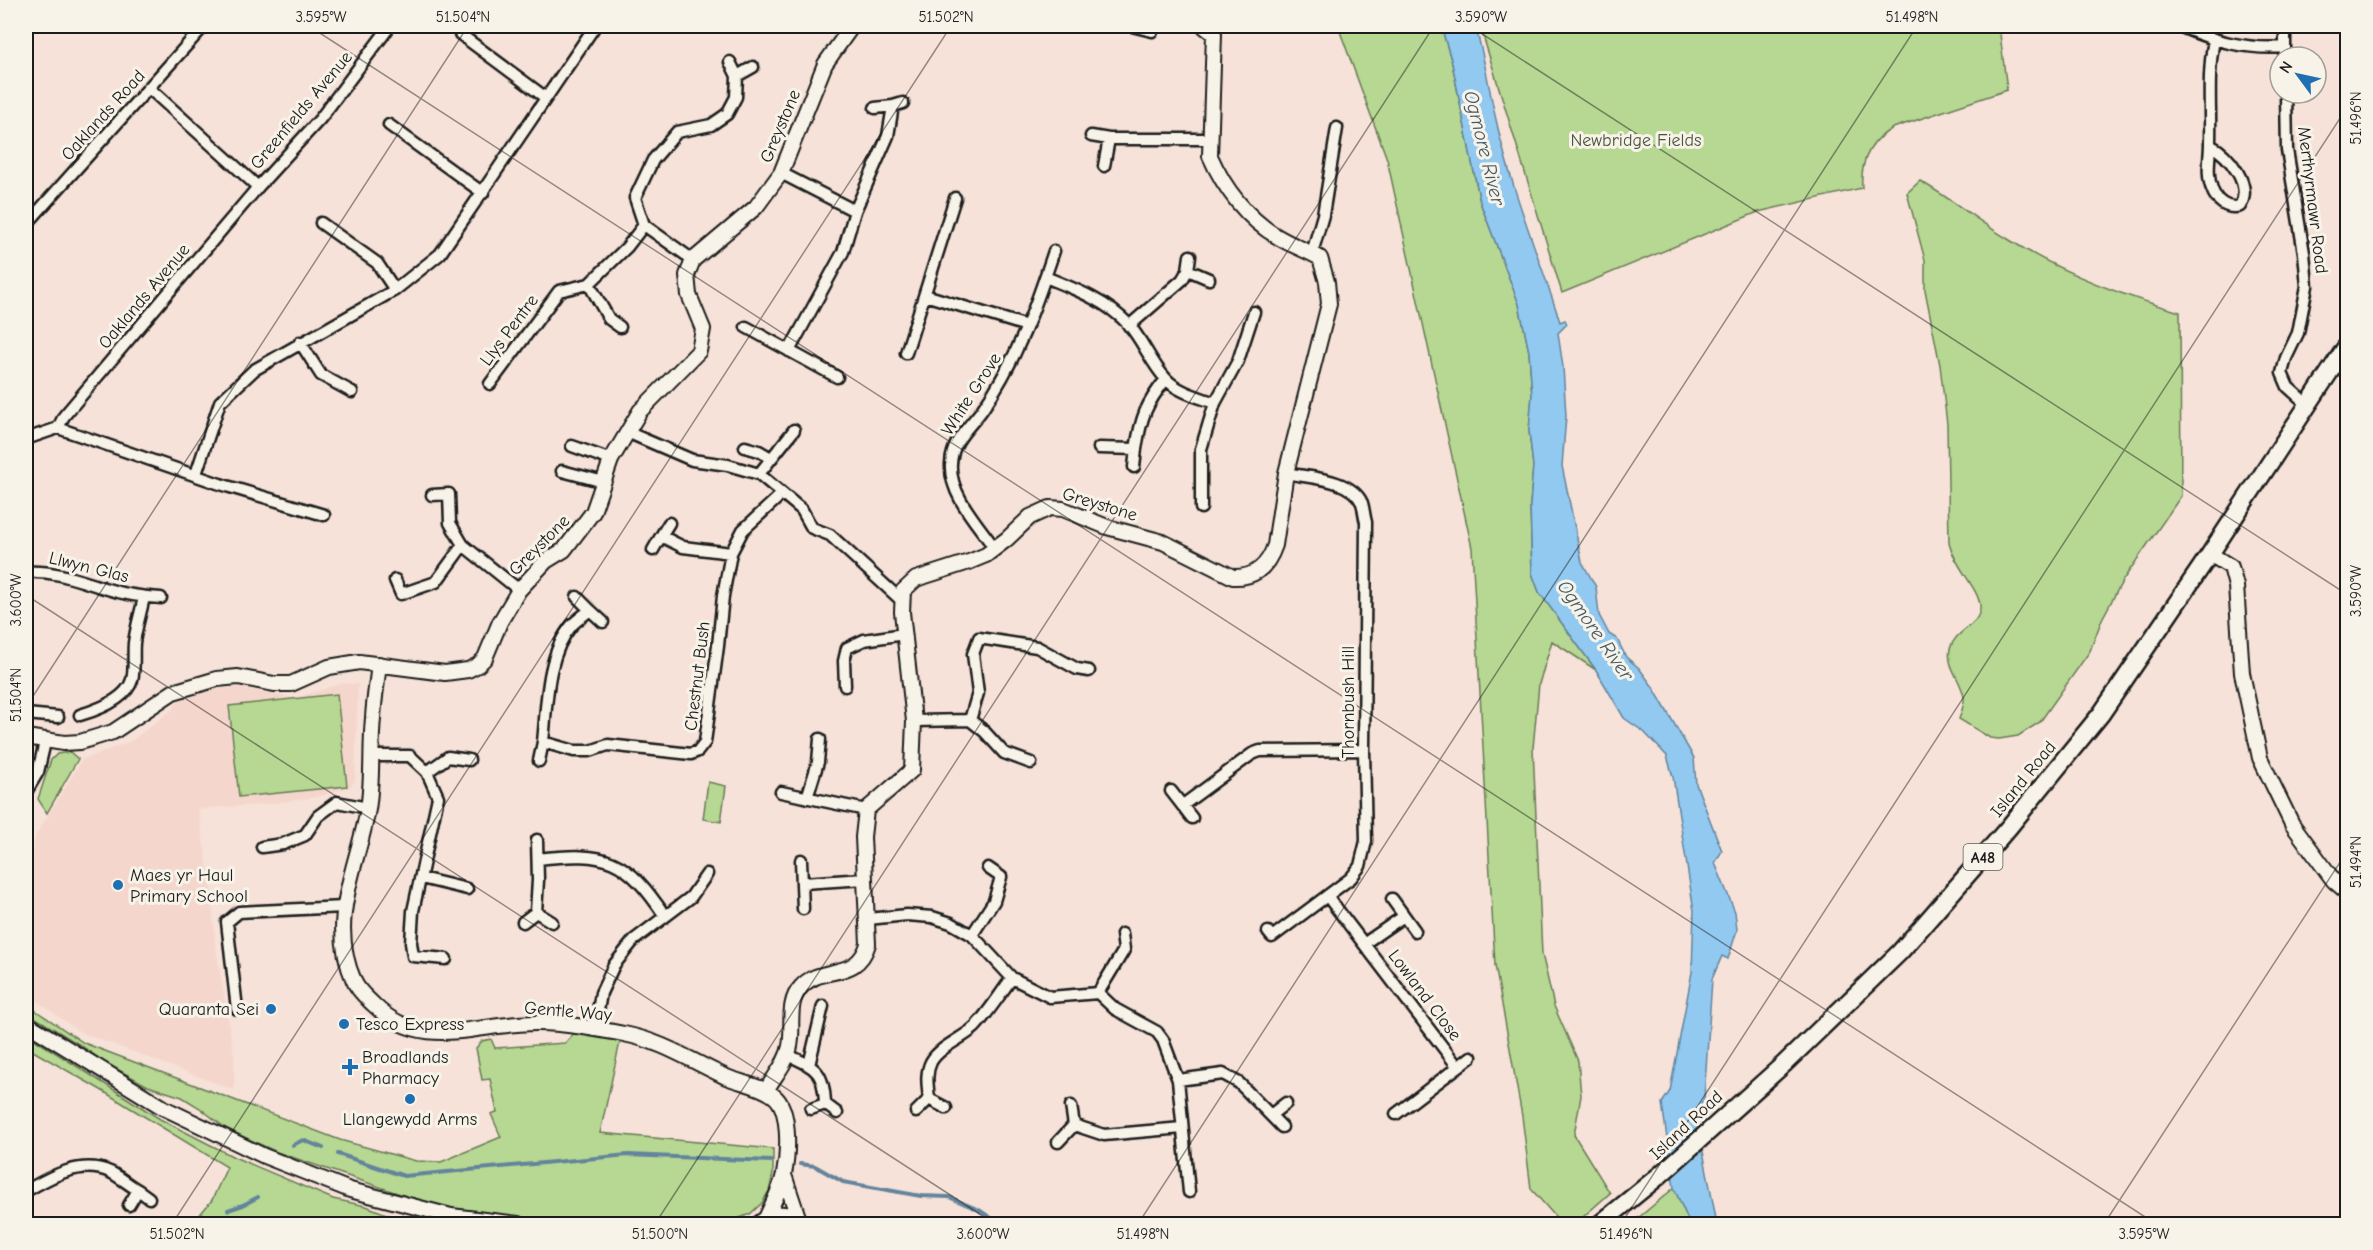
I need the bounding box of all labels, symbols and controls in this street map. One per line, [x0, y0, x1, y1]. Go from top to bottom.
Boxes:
text: 3.595°W [296, 8, 346, 26]
text: 51.504°N [436, 8, 490, 26]
text: 51.502°N [918, 8, 974, 26]
text: 3.590°W [1455, 8, 1507, 26]
text: 51.498°N [1886, 8, 1938, 26]
north arrow [2268, 45, 2328, 105]
street label: Greenfields Avenue [246, 47, 357, 174]
text: N [2276, 58, 2297, 77]
street label: Oaklands Road [57, 66, 150, 165]
street label: Greystone [756, 86, 805, 166]
water label: Ogmore River [1459, 88, 1510, 209]
text: 51.496°N [2347, 91, 2365, 145]
street label: Merthyrmawr Road [2293, 125, 2332, 275]
park label: Newbridge Fields [1570, 130, 1702, 151]
street label: Oaklands Avenue [94, 240, 194, 353]
street label: Llys Pentre [476, 291, 543, 370]
street label: White Grove [937, 349, 1006, 440]
street label: Greystone [1060, 483, 1140, 526]
street label: Greystone [505, 511, 574, 580]
street label: Llwyn Glas [47, 547, 131, 588]
text: 3.590°W [2347, 565, 2365, 617]
text: 3.600°W [7, 574, 25, 627]
water label: Ogmore River [1553, 576, 1639, 686]
street label: Chestnut Bush [680, 620, 715, 732]
street label: Thornbush Hill [1338, 646, 1359, 758]
text: 51.504°N [7, 668, 25, 722]
street label: Island Road [1986, 737, 2061, 822]
text: 51.494°N [2347, 836, 2365, 888]
road number: A48 [1964, 844, 2002, 870]
place label: Maes yr Haul Primary School [130, 865, 248, 907]
marker: Maes yr Haul Primary School [111, 878, 125, 892]
street label: Lowland Close [1384, 946, 1466, 1045]
street label: Gentle Way [523, 997, 613, 1026]
place label: Quaranta Sei [159, 999, 259, 1020]
marker: Quaranta Sei [264, 1002, 278, 1016]
place label: Tesco Express [356, 1014, 464, 1035]
marker: Tesco Express [337, 1017, 351, 1031]
place label: Broadlands Pharmacy [362, 1047, 449, 1089]
marker: Broadlands Pharmacy [343, 1060, 357, 1074]
street label: Island Road [1645, 1086, 1727, 1164]
marker: Llangewydd Arms [403, 1092, 417, 1106]
place label: Llangewydd Arms [343, 1109, 477, 1130]
text: 51.502°N [149, 1225, 205, 1243]
text: 51.500°N [632, 1225, 688, 1243]
text: 3.600°W [957, 1225, 1010, 1243]
text: 51.498°N [1117, 1225, 1169, 1243]
text: 51.496°N [1599, 1225, 1653, 1243]
text: 3.595°W [2119, 1225, 2169, 1243]

